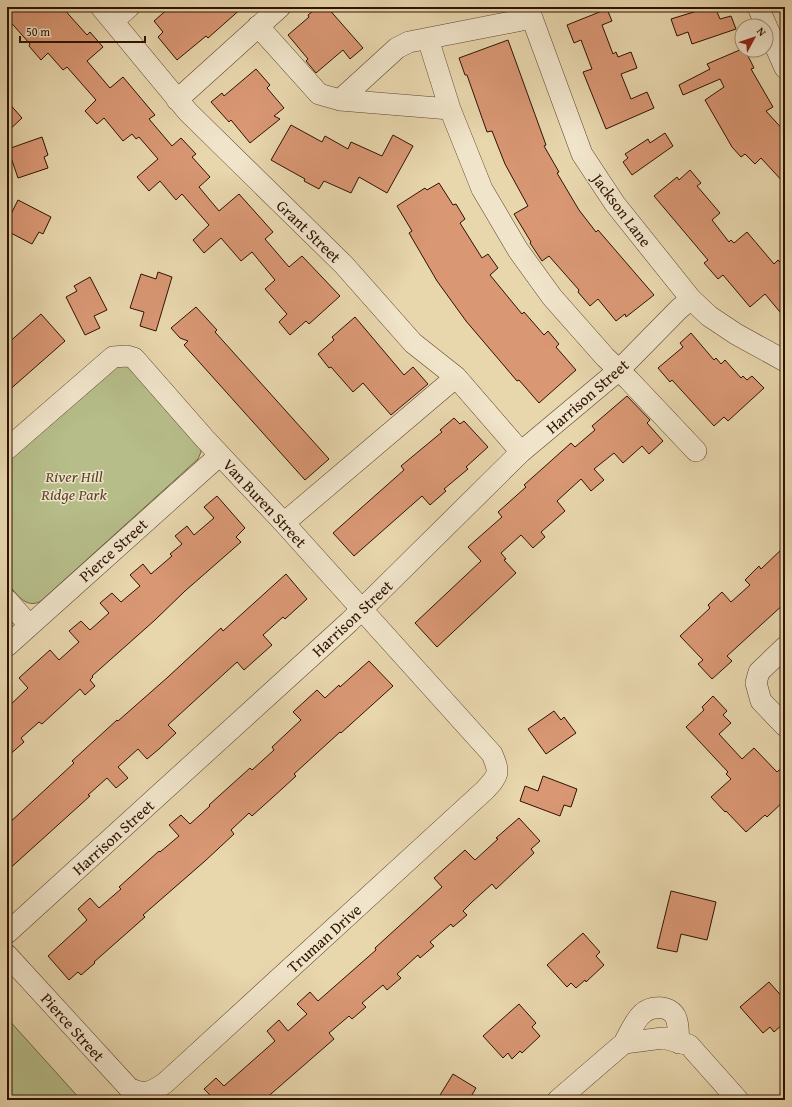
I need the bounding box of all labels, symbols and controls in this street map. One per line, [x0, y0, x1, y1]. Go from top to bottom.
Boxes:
scale bar [20, 18, 145, 44]
north arrow [734, 18, 774, 58]
text: 50 m [26, 23, 50, 40]
text: N [753, 24, 771, 40]
street label: Jackson Lane [585, 167, 658, 252]
street label: Grant Street [271, 194, 347, 268]
street label: Harrison Street [540, 353, 634, 439]
street label: Van Buren Street [217, 453, 313, 553]
park label: River Hill Ridge Park [40, 464, 108, 506]
street label: Pierce Street [73, 512, 153, 588]
street label: Harrison Street [306, 574, 398, 662]
street label: Harrison Street [67, 793, 160, 880]
street label: Truman Drive [281, 898, 367, 978]
street label: Pierce Street [35, 987, 111, 1067]

